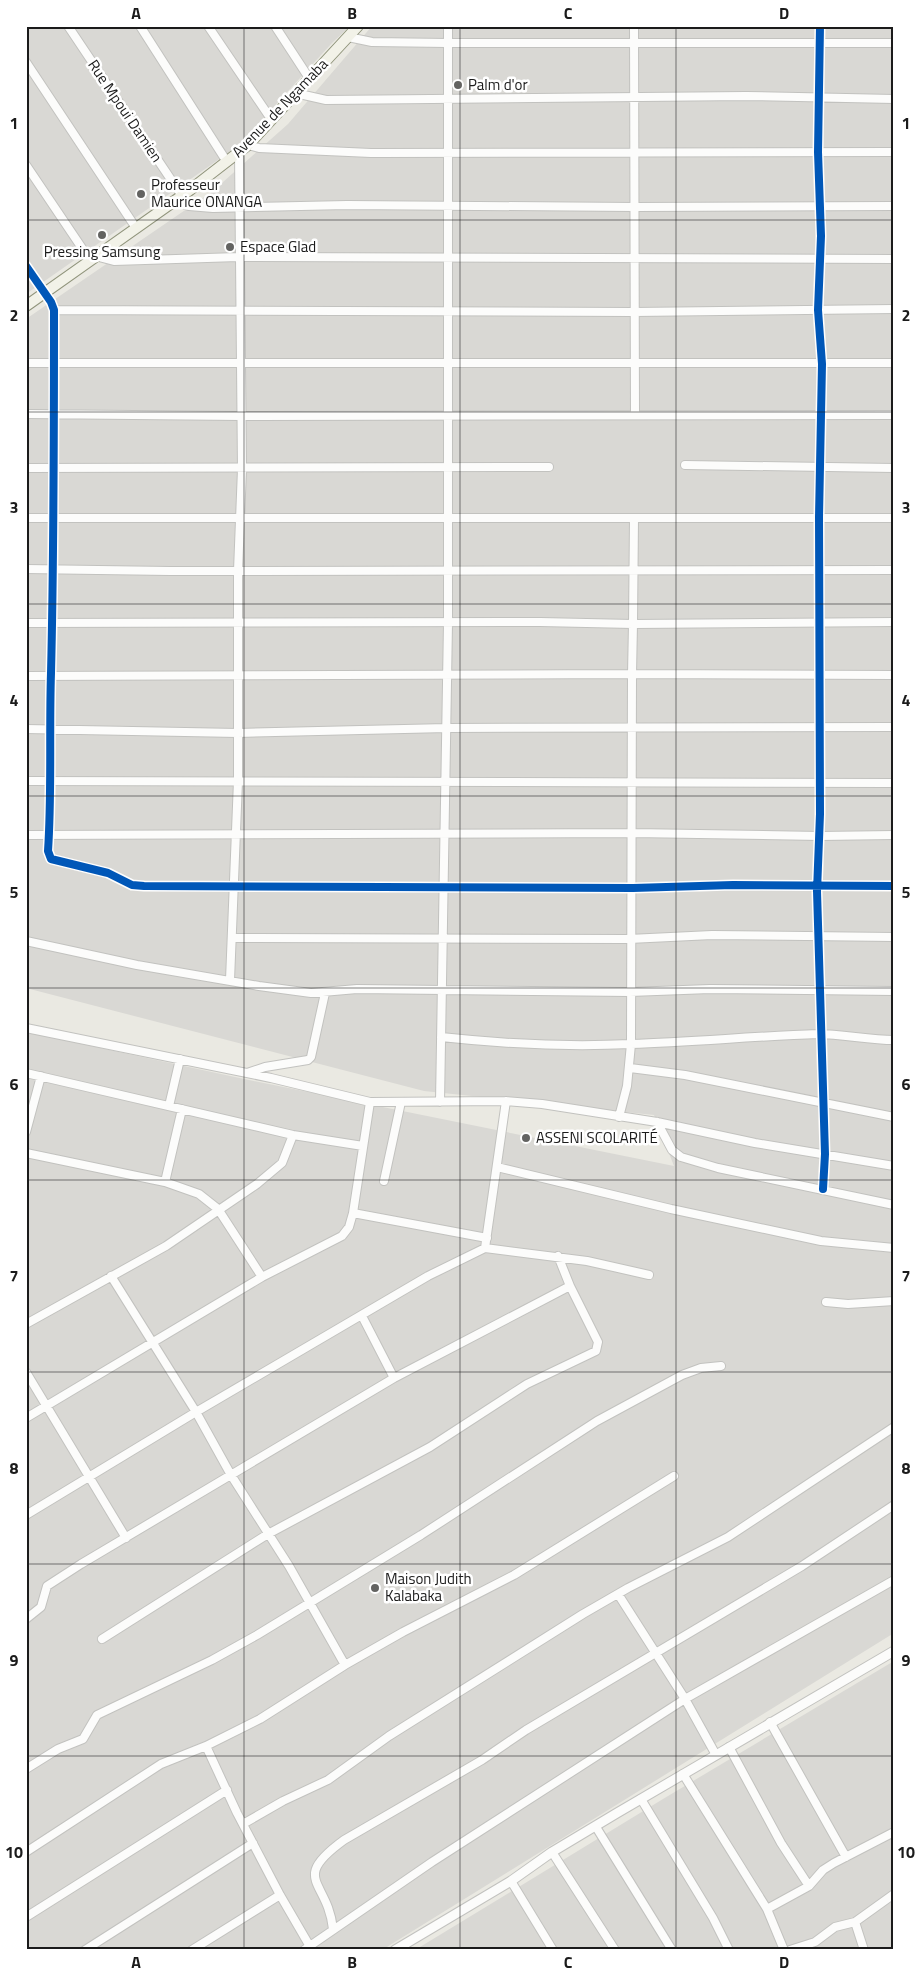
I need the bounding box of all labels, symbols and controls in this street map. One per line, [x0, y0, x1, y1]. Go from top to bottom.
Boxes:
text: A [131, 1, 141, 25]
text: B [347, 1, 357, 25]
text: C [564, 1, 573, 25]
text: D [779, 1, 789, 25]
street label: Avenue de Ngamaba [226, 53, 333, 162]
street label: Rue Mpoui Damien [82, 55, 168, 167]
place label: Palm d'or [468, 73, 528, 96]
marker: Palm d'or [452, 79, 464, 91]
text: 1 [10, 111, 18, 135]
text: 1 [902, 111, 910, 135]
place label: Professeur Maurice ONANGA [151, 173, 262, 213]
marker: Professeur Maurice ONANGA [135, 188, 147, 200]
marker: Pressing Samsung [96, 229, 108, 241]
place label: Espace Glad [240, 235, 316, 258]
place label: Pressing Samsung [44, 240, 161, 263]
marker: Espace Glad [224, 241, 236, 253]
text: 2 [10, 303, 18, 327]
text: 2 [902, 303, 910, 327]
text: 3 [10, 495, 18, 519]
text: 3 [902, 495, 910, 519]
text: 4 [10, 688, 19, 712]
text: 4 [902, 688, 911, 712]
text: 5 [10, 880, 19, 904]
text: 5 [902, 880, 911, 904]
text: 6 [10, 1072, 19, 1096]
text: 6 [902, 1072, 911, 1096]
place label: ASSENI SCOLARITÉ [536, 1126, 658, 1149]
marker: ASSENI SCOLARITÉ [520, 1132, 532, 1144]
text: 7 [10, 1264, 18, 1288]
text: 7 [902, 1264, 910, 1288]
text: 8 [10, 1456, 19, 1480]
text: 8 [902, 1456, 911, 1480]
place label: Maison Judith Kalabaka [385, 1567, 472, 1607]
marker: Maison Judith Kalabaka [369, 1582, 381, 1594]
text: 9 [10, 1648, 19, 1672]
text: 9 [902, 1648, 911, 1672]
text: 10 [5, 1840, 23, 1864]
text: 10 [897, 1840, 915, 1864]
text: A [131, 1950, 141, 1974]
text: B [347, 1950, 357, 1974]
text: C [564, 1950, 573, 1974]
text: D [779, 1950, 789, 1974]

